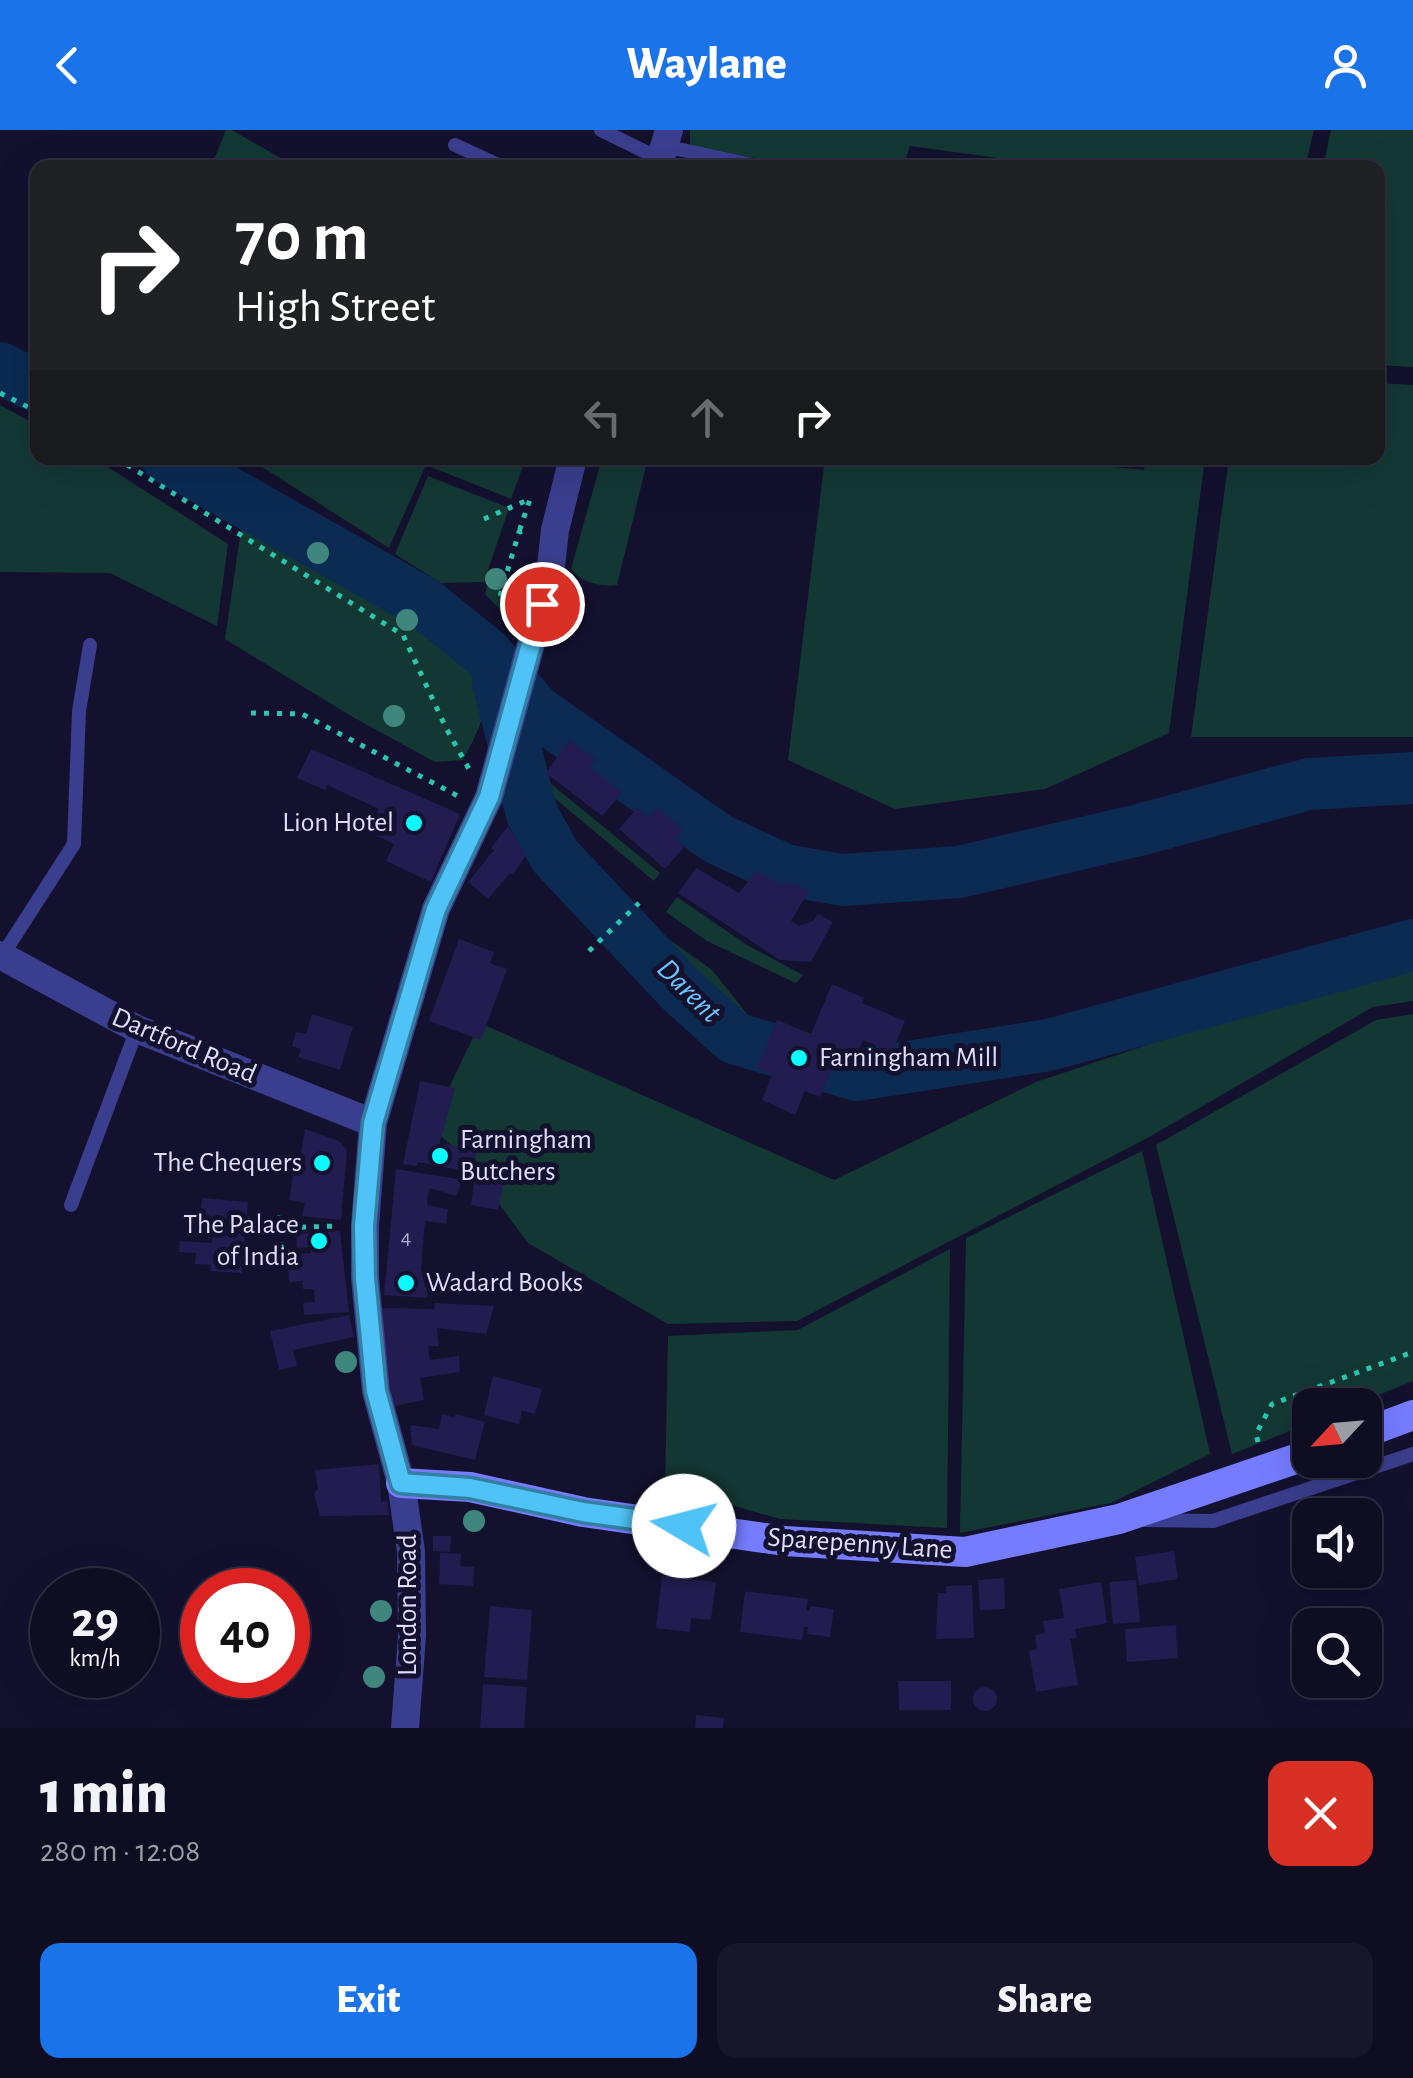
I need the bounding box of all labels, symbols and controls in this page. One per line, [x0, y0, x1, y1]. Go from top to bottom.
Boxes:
icon: back [40, 38, 95, 93]
icon: person [1318, 38, 1373, 93]
text: Waylane [626, 42, 787, 87]
icon: right [70, 200, 200, 330]
text: 70 m [235, 203, 369, 273]
text: High Street [235, 285, 435, 330]
icon: left [575, 390, 630, 445]
icon: ahead [680, 390, 735, 445]
icon: right [785, 390, 840, 445]
pin [500, 562, 585, 647]
icon: arrive [515, 577, 570, 632]
place label: Lion Hotel [282, 809, 394, 837]
marker: Lion Hotel [403, 812, 425, 834]
water label: Darent [651, 953, 727, 1029]
street label: Dartford Road [108, 1003, 260, 1089]
place label: Farningham Mill [819, 1044, 998, 1072]
marker: Farningham Mill [788, 1047, 810, 1069]
place label: Farningham Butchers [460, 1126, 592, 1186]
marker: Farningham Butchers [429, 1145, 451, 1167]
place label: The Chequers [154, 1149, 302, 1177]
marker: The Chequers [311, 1152, 333, 1174]
place label: The Palace of India [183, 1211, 299, 1271]
house number: 4 [401, 1226, 411, 1248]
marker: The Palace of India [308, 1230, 330, 1252]
place label: Wadard Books [426, 1269, 583, 1297]
marker: Wadard Books [395, 1272, 417, 1294]
north arrow [1292, 1388, 1382, 1478]
map controls [1292, 1388, 1382, 1698]
position arrow [632, 1474, 736, 1578]
button: sound [1292, 1498, 1382, 1588]
street label: Sparepenny Lane [766, 1524, 954, 1564]
street label: London Road [394, 1534, 422, 1676]
speed limit sign: 40 [180, 1568, 310, 1698]
text: 29 [71, 1596, 119, 1646]
button: search [1292, 1608, 1382, 1698]
text: km/h [69, 1646, 121, 1671]
button: close [1268, 1761, 1373, 1866]
text: 1 min [40, 1764, 168, 1824]
text: 280 m · 12:08 [40, 1835, 200, 1867]
button: Exit [40, 1943, 697, 2058]
button: Share [717, 1943, 1373, 2058]

